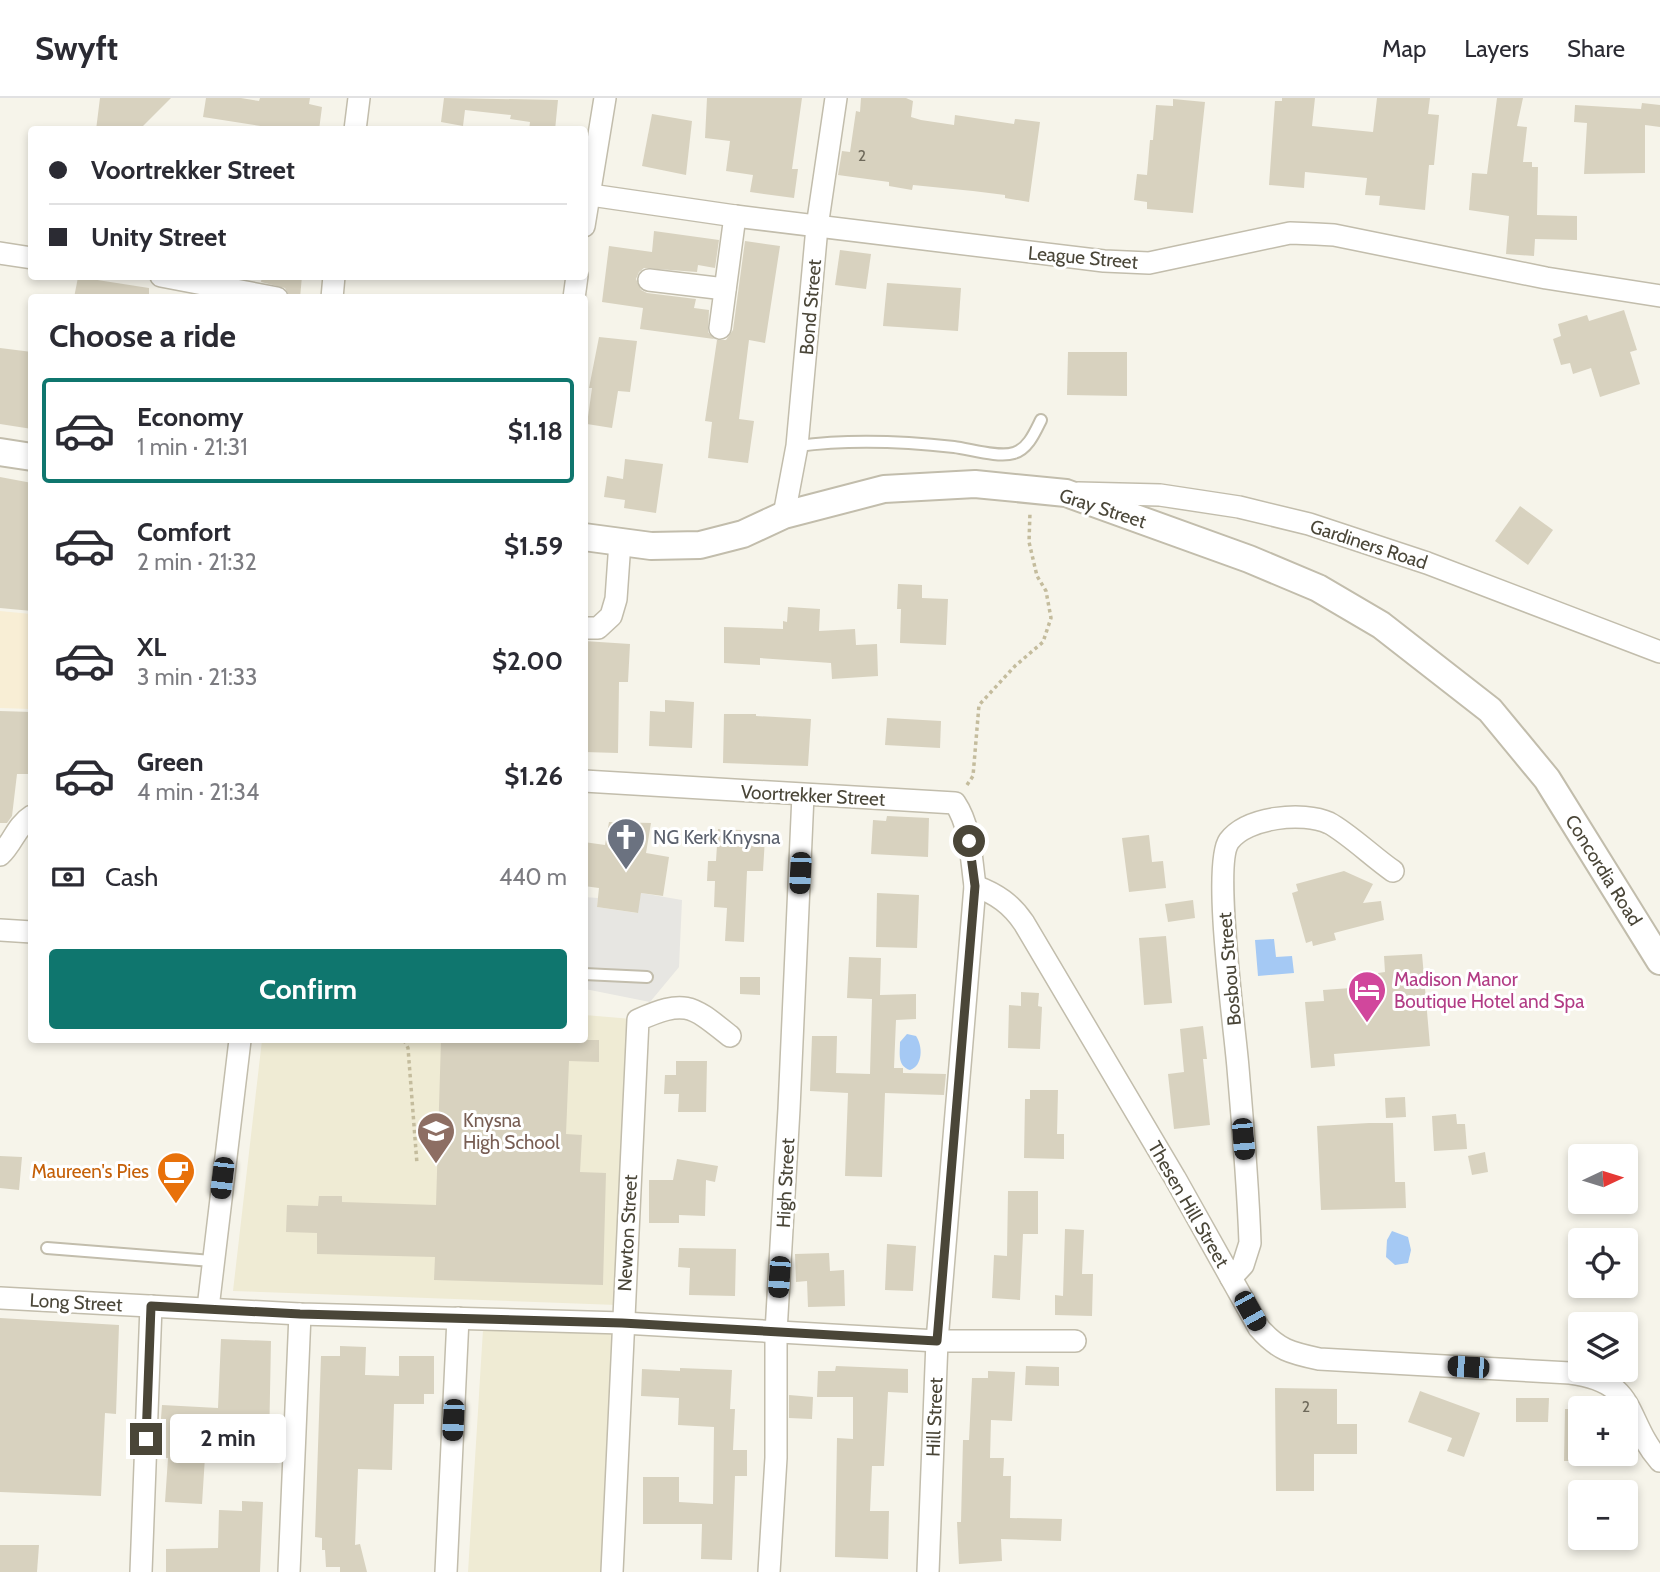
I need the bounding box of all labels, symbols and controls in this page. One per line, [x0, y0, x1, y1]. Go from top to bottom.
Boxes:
text: Swyft [35, 28, 118, 68]
text: Map [1382, 34, 1426, 63]
text: Layers [1464, 34, 1529, 63]
text: Share [1567, 34, 1625, 63]
house number: 2 [858, 146, 866, 165]
text: Voortrekker Street [91, 154, 295, 186]
text: Unity Street [91, 221, 226, 253]
street label: League Street [1027, 241, 1140, 274]
street label: Bond Street [795, 258, 826, 356]
text: Choose a ride [49, 316, 236, 355]
icon: car [53, 399, 116, 462]
text: Economy [137, 401, 243, 433]
text: $1.18 [508, 415, 563, 447]
text: 1 min · 21:31 [137, 433, 248, 461]
street label: Gray Street [1057, 484, 1150, 533]
icon: car [53, 514, 116, 577]
street label: Gardiners Road [1307, 515, 1430, 574]
text: Comfort [137, 516, 231, 548]
text: $1.59 [504, 530, 563, 562]
text: 2 min · 21:32 [137, 548, 257, 576]
icon: car [53, 629, 116, 692]
text: XL [137, 631, 166, 663]
text: $2.00 [492, 645, 563, 677]
text: 3 min · 21:33 [137, 663, 258, 691]
icon: car [53, 744, 116, 807]
text: Green [137, 746, 204, 778]
text: $1.26 [504, 760, 563, 792]
text: 4 min · 21:34 [137, 778, 259, 806]
street label: Voortrekker Street [740, 780, 886, 811]
street label: Concordia Road [1560, 811, 1647, 930]
church icon: NG Kerk Knysna [605, 816, 647, 871]
route start [953, 825, 985, 857]
place label: NG Kerk Knysna [653, 826, 780, 849]
car [789, 851, 812, 895]
icon: cash [49, 858, 87, 896]
text: Cash [105, 861, 158, 893]
text: 440 m [499, 863, 567, 891]
street label: Bosbou Street [1213, 911, 1246, 1027]
button: Confirm [49, 949, 567, 1029]
place label: Madison Manor Boutique Hotel and Spa [1394, 968, 1584, 1013]
hotel icon: Madison Manor Boutique Hotel and Spa [1346, 969, 1388, 1024]
place label: Knysna High School [463, 1109, 560, 1154]
school or university icon: Knysna High School [415, 1110, 457, 1165]
car [1231, 1117, 1256, 1161]
street label: High Street [772, 1137, 799, 1229]
street label: Thesen Hill Street [1143, 1137, 1234, 1272]
north arrow [1568, 1144, 1638, 1214]
map controls [1568, 1144, 1638, 1550]
cafe icon: Maureen's Pies [155, 1150, 197, 1205]
car [210, 1156, 235, 1200]
place label: Maureen's Pies [32, 1160, 149, 1183]
street label: Newton Street [613, 1173, 642, 1292]
button: locate [1568, 1228, 1638, 1298]
car [768, 1255, 791, 1299]
car [1231, 1288, 1270, 1334]
street label: Long Street [29, 1289, 124, 1316]
button: layers [1568, 1312, 1638, 1382]
car [1447, 1355, 1490, 1379]
street label: Hill Street [922, 1376, 947, 1457]
button: + [1568, 1396, 1638, 1466]
house number: 2 [1302, 1397, 1310, 1416]
car [442, 1398, 465, 1442]
callout: 2 min [170, 1414, 286, 1464]
route end [130, 1423, 162, 1455]
text: 2 min [200, 1424, 256, 1452]
button: − [1568, 1480, 1638, 1550]

